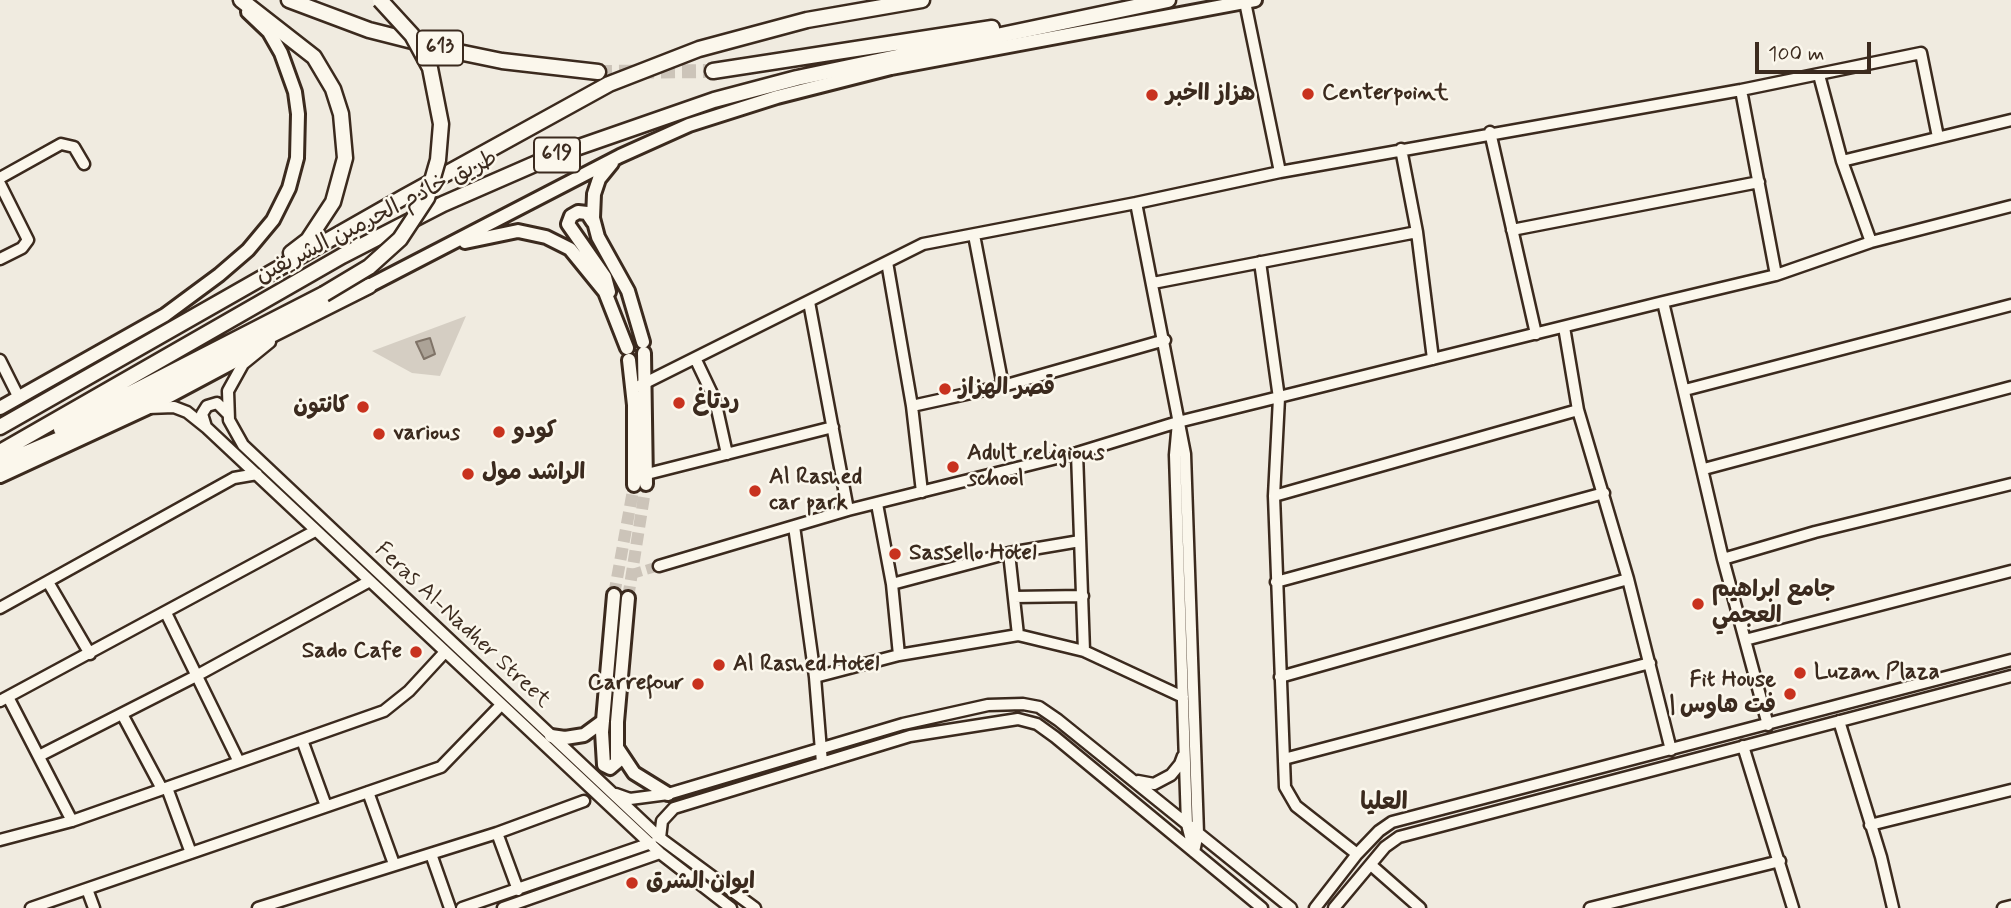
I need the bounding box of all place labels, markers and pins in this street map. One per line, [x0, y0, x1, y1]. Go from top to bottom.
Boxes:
place label: Centerpoint [1322, 80, 1448, 108]
place label: هزاز ااخبر [1166, 81, 1255, 109]
marker: Centerpoint [1300, 86, 1316, 102]
marker: هزاز ااخبر [1144, 87, 1160, 103]
place label: قصر الهزاز [959, 375, 1055, 403]
marker: قصر الهزاز [937, 381, 953, 397]
place label: ردتاغ [693, 389, 739, 417]
place label: كانتون [293, 393, 349, 421]
marker: ردتاغ [671, 395, 687, 411]
marker: كانتون [355, 399, 371, 415]
place label: كودو [513, 418, 557, 446]
place label: various [393, 420, 460, 448]
marker: كودو [491, 424, 507, 440]
marker: various [371, 426, 387, 442]
place label: Adult religious school [967, 440, 1105, 494]
marker: Adult religious school [945, 459, 961, 475]
place label: الراشد مول [482, 460, 585, 488]
place label: Al Rashed car park [769, 464, 862, 518]
marker: الراشد مول [460, 466, 476, 482]
marker: Al Rashed car park [747, 483, 763, 499]
place label: Sassello Hotel [909, 540, 1036, 568]
marker: Sassello Hotel [887, 546, 903, 562]
place label: جامع ابراهيم العجمي [1712, 577, 1835, 631]
marker: جامع ابراهيم العجمي [1690, 596, 1706, 612]
place label: Sado Cafe [302, 638, 402, 666]
marker: Sado Cafe [408, 644, 424, 660]
place label: Al Rashed Hotel [733, 651, 879, 679]
marker: Al Rashed Hotel [711, 657, 727, 673]
place label: Luzan Plaza [1814, 659, 1940, 687]
marker: Luzan Plaza [1792, 665, 1808, 681]
place label: Fit House | فت هاوس [1671, 667, 1776, 721]
place label: Carrefour [588, 670, 684, 698]
marker: Carrefour [690, 676, 706, 692]
marker: Fit House | فت هاوس [1782, 686, 1798, 702]
place label: ايوان الشرق [646, 869, 755, 897]
marker: ايوان الشرق [624, 875, 640, 891]

